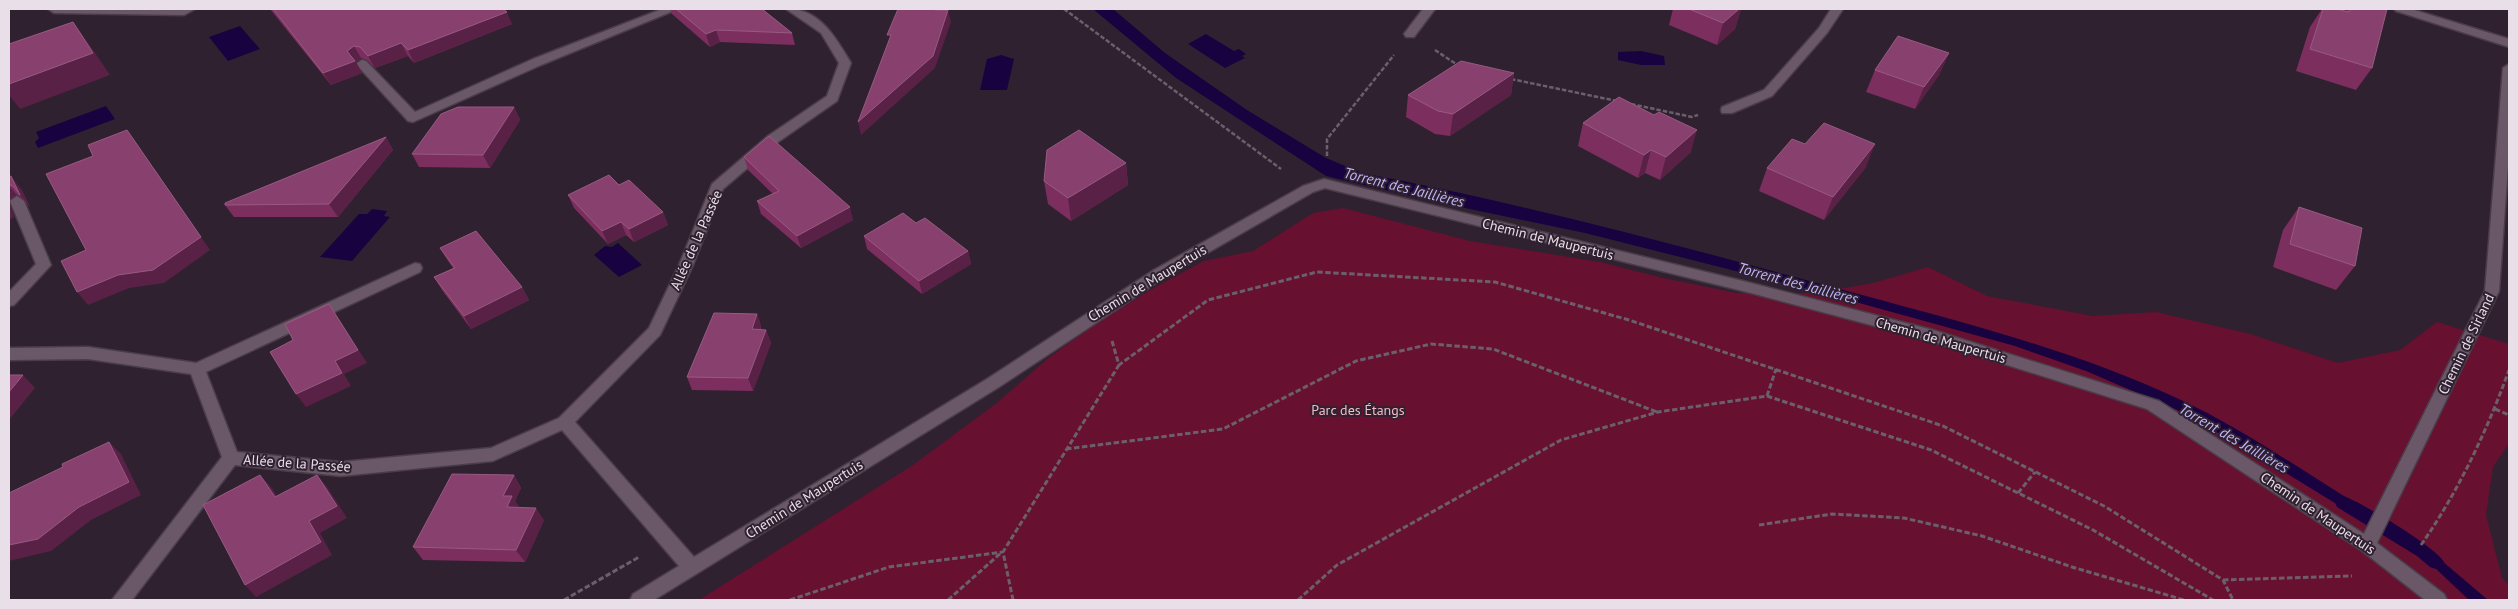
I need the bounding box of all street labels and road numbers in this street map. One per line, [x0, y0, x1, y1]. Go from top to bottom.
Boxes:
street label: Allée de la Passée [666, 187, 726, 293]
street label: Chemin de Maupertuis [1480, 214, 1616, 264]
street label: Chemin de Maupertuis [1084, 240, 1210, 325]
street label: Chemin de Sirland [2434, 291, 2498, 397]
street label: Chemin de Maupertuis [1874, 313, 2008, 367]
street label: Allée de la Passée [243, 450, 351, 476]
street label: Chemin de Maupertuis [742, 456, 866, 542]
street label: Chemin de Maupertuis [2257, 468, 2379, 558]

